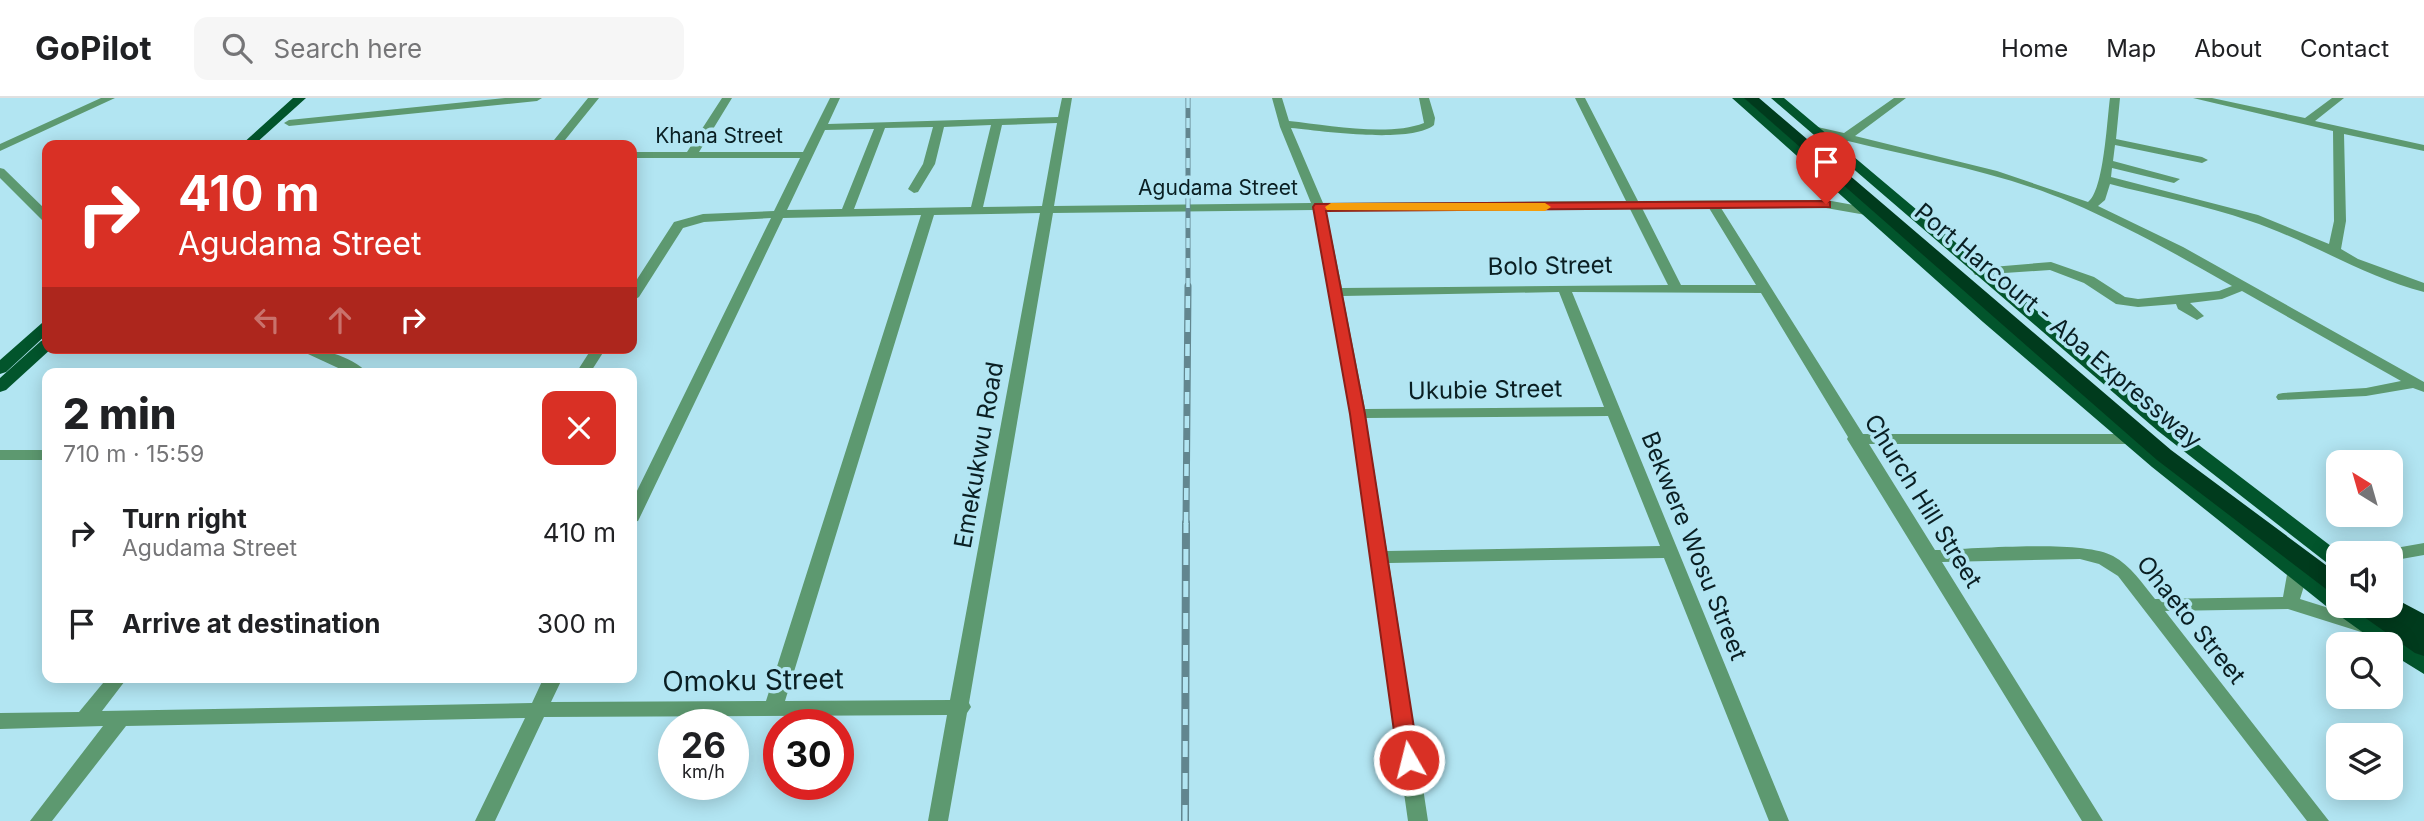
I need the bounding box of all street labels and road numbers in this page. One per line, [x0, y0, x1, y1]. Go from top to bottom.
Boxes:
street label: Khana Street [655, 123, 783, 148]
street label: Agudama Street [1138, 175, 1298, 200]
street label: Port Harcourt - Aba Expressway [1909, 197, 2208, 454]
street label: Bolo Street [1487, 250, 1613, 281]
street label: Emekukwu Road [948, 360, 1009, 550]
street label: Ukubie Street [1408, 374, 1562, 405]
street label: Church Hill Street [1858, 409, 1989, 593]
street label: Bekwere Wosu Street [1635, 427, 1754, 664]
street label: Ohaeto Street [2131, 550, 2252, 690]
street label: Omoku Street [662, 661, 844, 699]

